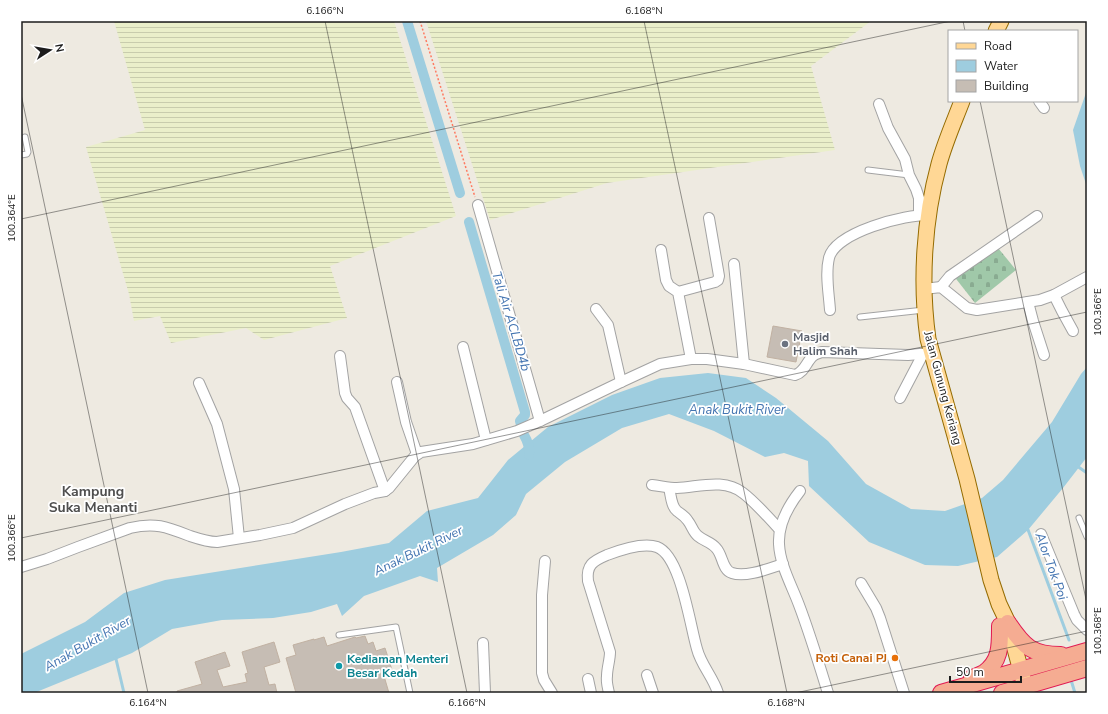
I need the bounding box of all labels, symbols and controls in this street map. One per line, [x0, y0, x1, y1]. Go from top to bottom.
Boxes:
text: 6.166°N [306, 4, 344, 18]
text: 6.168°N [625, 4, 663, 18]
north arrow [30, 30, 70, 70]
legend [948, 30, 1078, 102]
text: Road [984, 38, 1012, 54]
text: N [51, 42, 67, 54]
text: Water [984, 58, 1018, 74]
text: Building [984, 78, 1029, 94]
text: 100.364°E [5, 194, 19, 242]
water label: Tali Air ACLBD4b [487, 269, 535, 373]
text: 100.366°E [1091, 288, 1105, 336]
street label: Jalan Gunung Keriang [920, 328, 966, 447]
place label: Masjid Halim Shah [793, 329, 858, 359]
marker: Masjid Halim Shah [780, 339, 790, 349]
water label: Anak Bukit River [688, 401, 786, 419]
district label: Kampung Suka Menanti [49, 482, 137, 517]
text: 100.366°E [5, 514, 19, 562]
water label: Anak Bukit River [370, 521, 466, 581]
water label: Alor Tok Poi [1030, 529, 1072, 603]
text: 100.368°E [1091, 607, 1105, 655]
water label: Anak Bukit River [40, 612, 134, 676]
place label: Roti Canai PJ [815, 650, 887, 666]
place label: Kediaman Menteri Besar Kedah [347, 651, 448, 681]
marker: Roti Canai PJ [890, 653, 900, 663]
scale bar [950, 658, 1021, 684]
marker: Kediaman Menteri Besar Kedah [334, 661, 344, 671]
text: 50 m [956, 664, 984, 680]
text: 6.164°N [129, 696, 167, 710]
text: 6.166°N [448, 696, 486, 710]
text: 6.168°N [767, 696, 805, 710]

